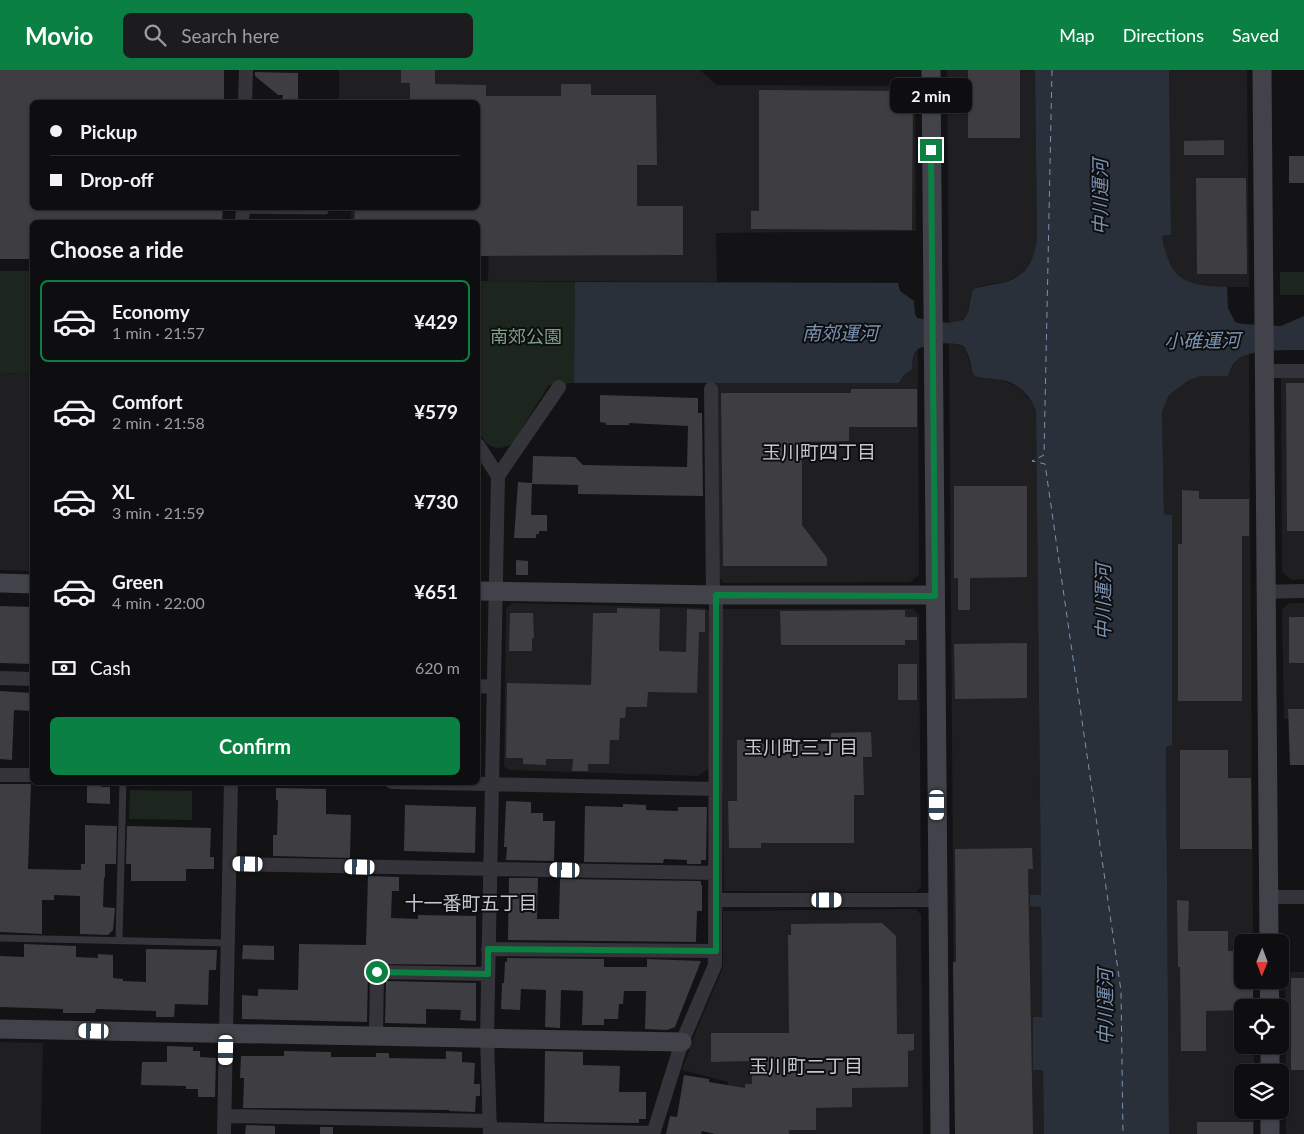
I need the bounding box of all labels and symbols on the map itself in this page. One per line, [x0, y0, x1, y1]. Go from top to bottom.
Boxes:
callout: 2 min [890, 78, 972, 112]
route end [920, 139, 942, 161]
water label: 中川運河 [1088, 155, 1111, 235]
water label: 南郊運河 [802, 321, 882, 344]
park label: 南郊公園 [490, 325, 562, 347]
water label: 小碓運河 [1164, 328, 1244, 352]
district label: 玉川町四丁目 [762, 440, 876, 463]
water label: 中川運河 [1091, 560, 1114, 640]
district label: 玉川町三丁目 [744, 735, 858, 758]
car [929, 790, 944, 820]
car [232, 856, 263, 872]
car [344, 859, 375, 875]
car [549, 862, 580, 878]
district label: 十一番町五丁目 [404, 891, 538, 914]
car [812, 893, 842, 908]
north arrow [1234, 934, 1289, 989]
route start [366, 961, 388, 983]
water label: 中川運河 [1093, 965, 1116, 1045]
car [78, 1023, 109, 1039]
car [218, 1035, 233, 1065]
district label: 玉川町二丁目 [749, 1054, 863, 1077]

